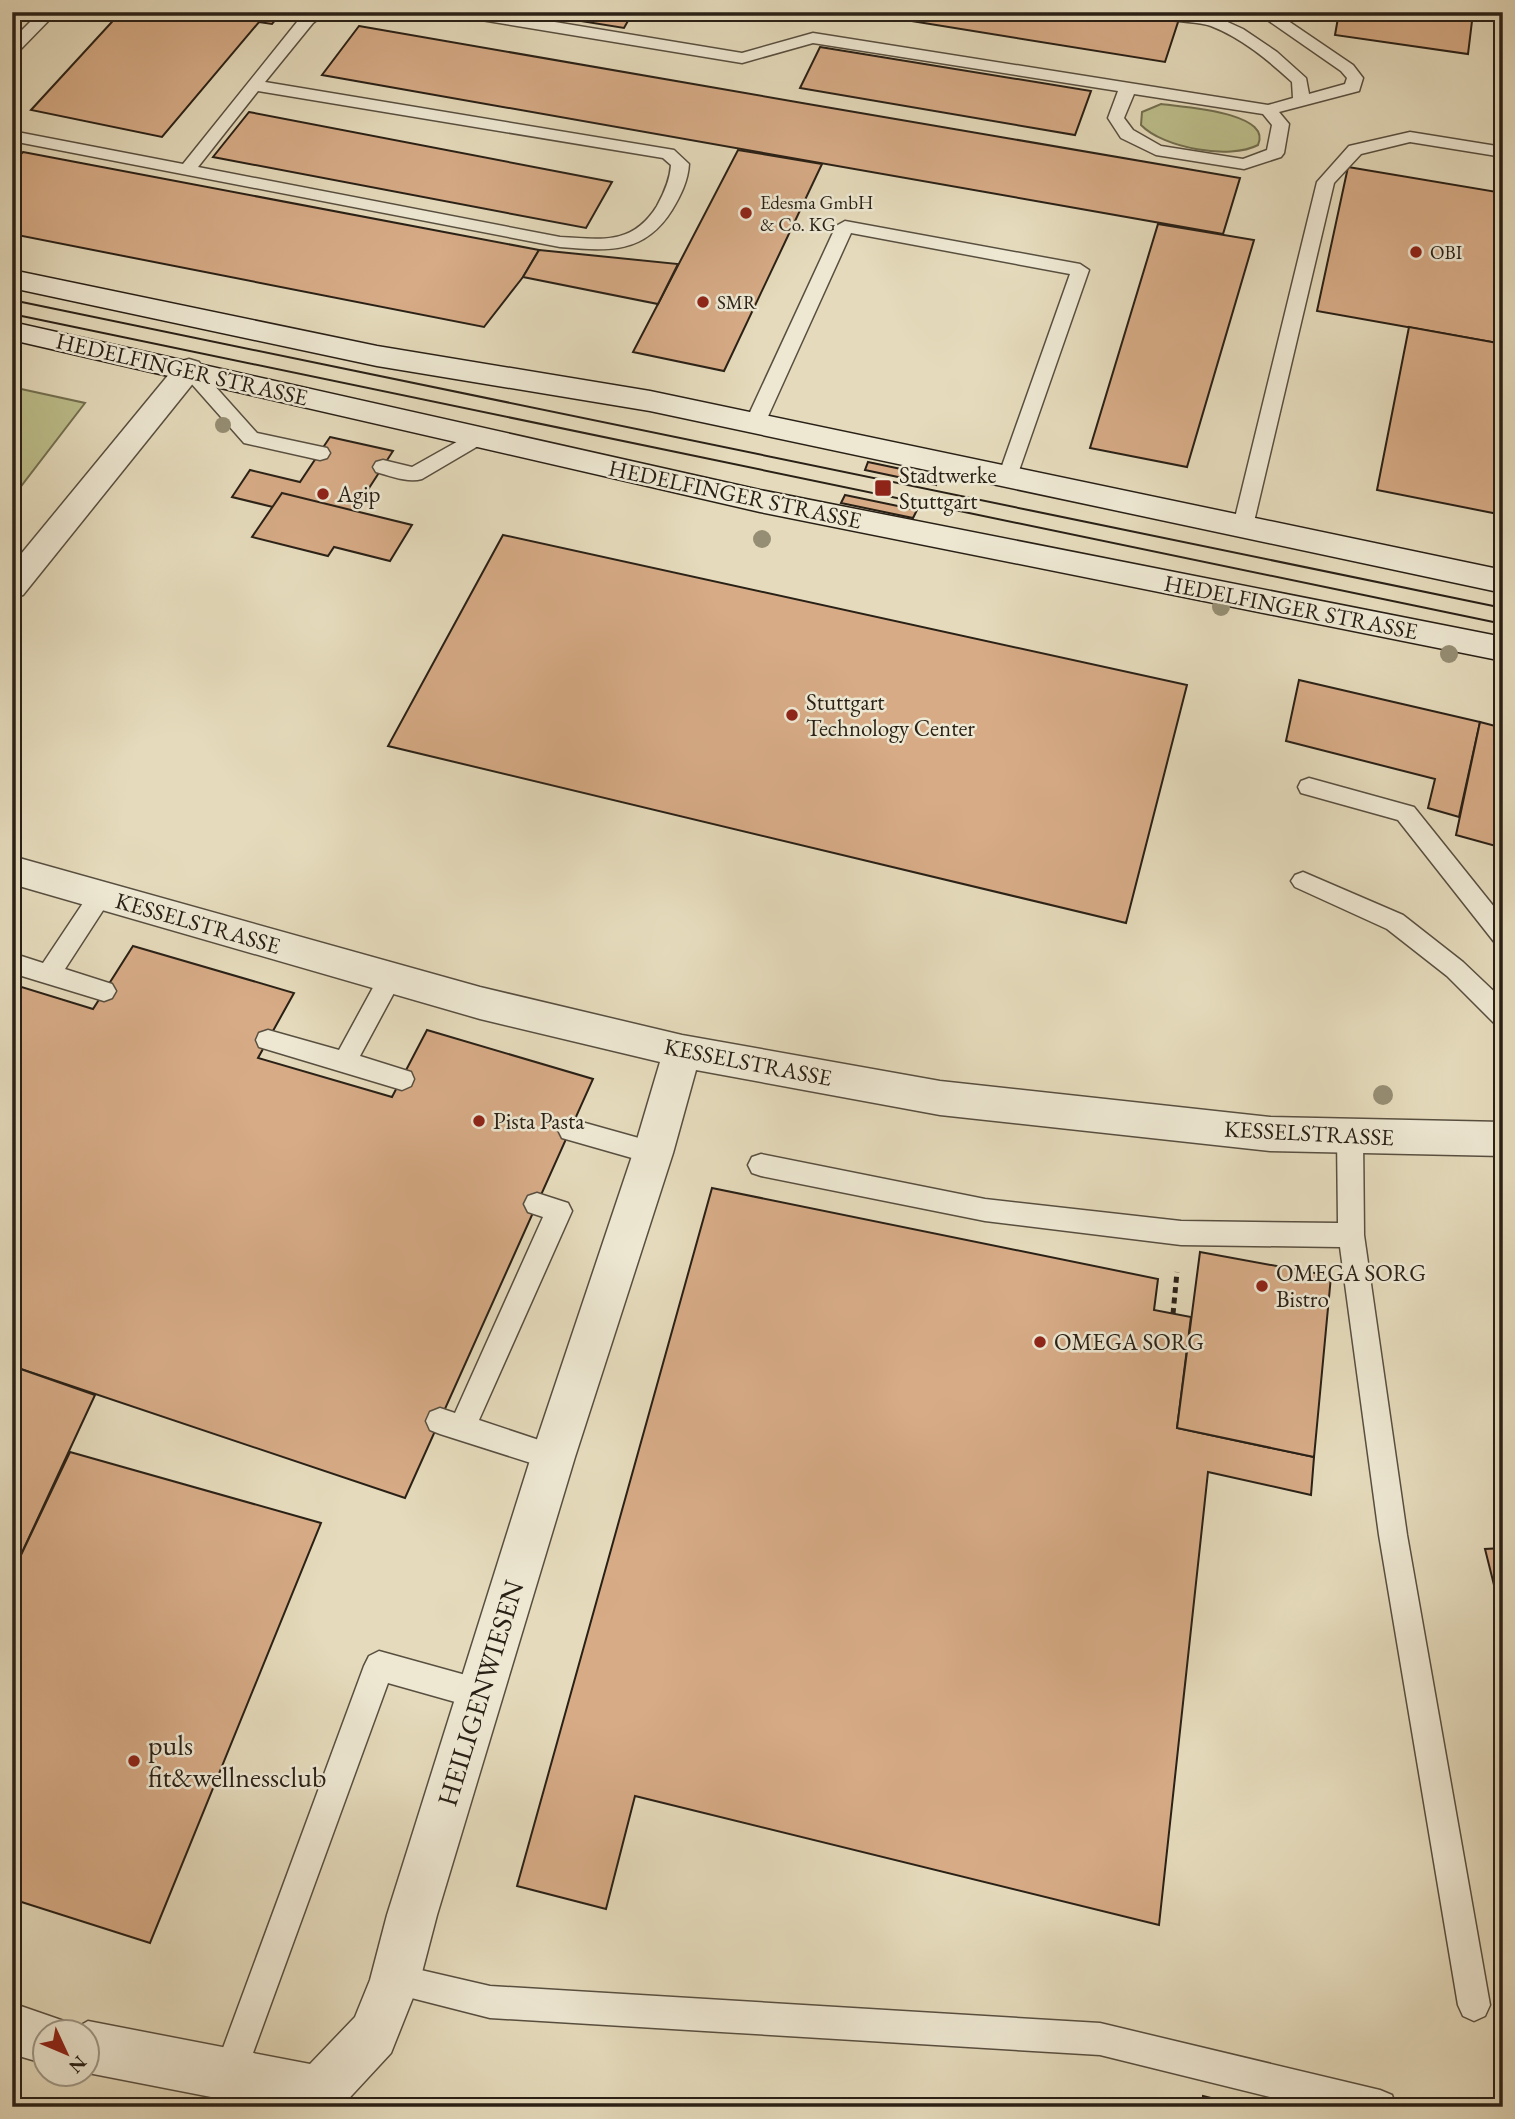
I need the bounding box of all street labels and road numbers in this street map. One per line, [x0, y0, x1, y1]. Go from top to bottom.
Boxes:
street label: HEDELFINGER STRASSE [53, 325, 311, 413]
street label: HEDELFINGER STRASSE [606, 453, 864, 535]
street label: HEDELFINGER STRASSE [1162, 568, 1420, 646]
street label: KESSELSTRASSE [112, 885, 284, 961]
street label: KESSELSTRASSE [662, 1031, 834, 1093]
street label: KESSELSTRASSE [1223, 1114, 1395, 1152]
street label: HEILIGENWIESEN [429, 1576, 531, 1810]

